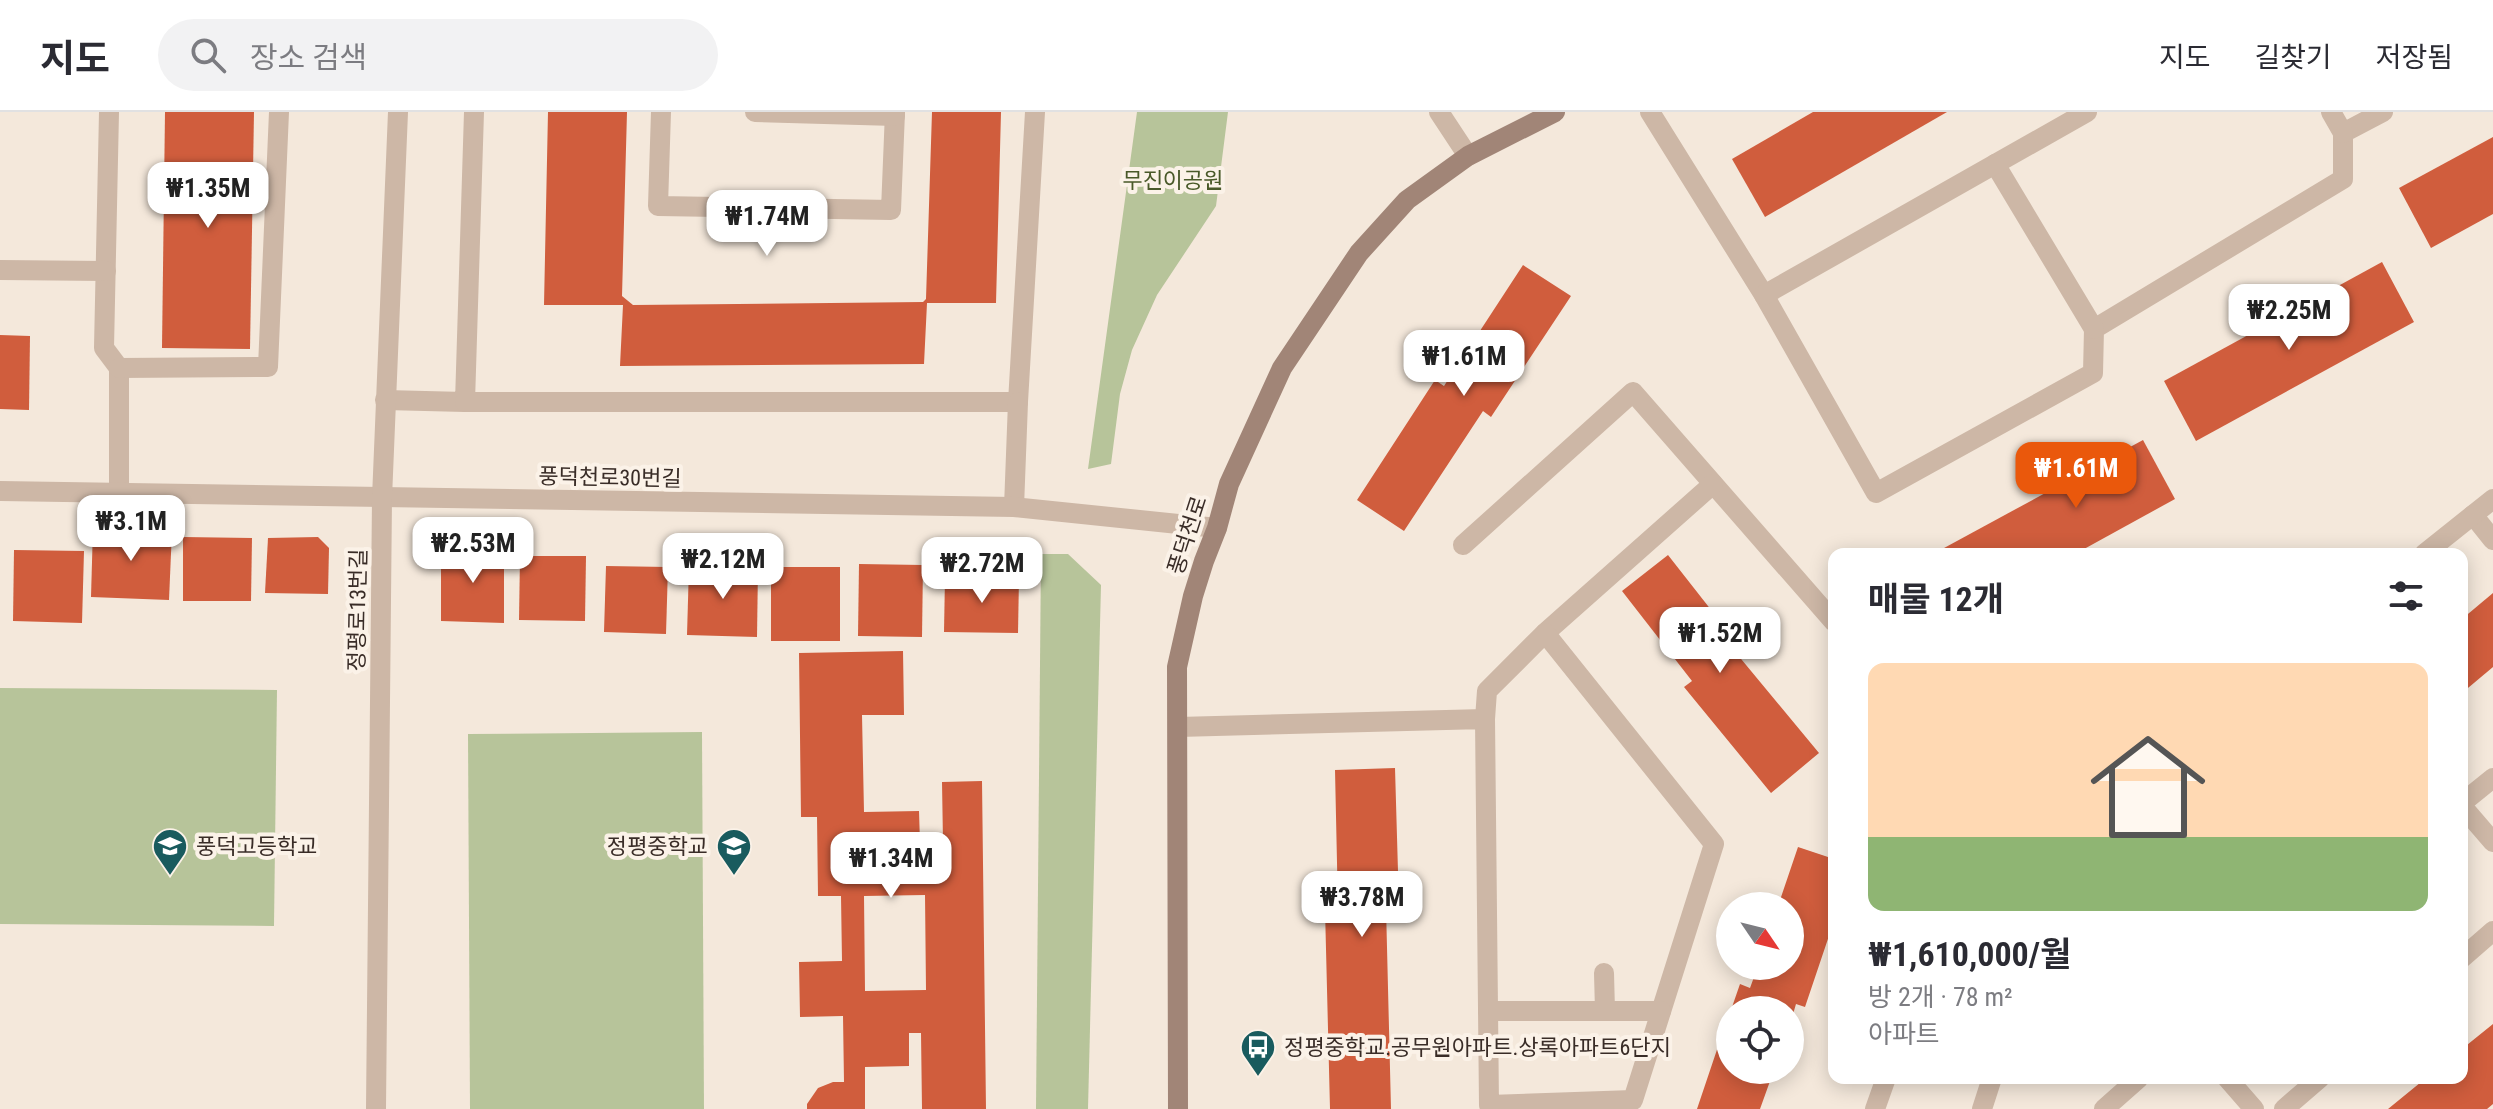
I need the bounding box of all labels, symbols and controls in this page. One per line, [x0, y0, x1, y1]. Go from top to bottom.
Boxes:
search box [158, 19, 718, 91]
icon: search [186, 33, 230, 77]
text: 지도 [40, 37, 110, 81]
text: 장소 검색 [250, 40, 367, 75]
text: 지도 [2159, 41, 2210, 74]
text: 길찾기 [2254, 41, 2332, 74]
text: 저장됨 [2376, 41, 2453, 74]
pin: ₩1.35M [143, 162, 273, 230]
park label: 무진이공원 [1122, 168, 1224, 193]
text: ₩1.35M [166, 173, 250, 203]
pin: ₩1.74M [702, 190, 832, 258]
text: ₩1.74M [725, 201, 809, 231]
pin: ₩2.25M [2224, 284, 2354, 352]
text: ₩2.25M [2247, 295, 2331, 325]
pin: ₩1.61M [1399, 330, 1529, 398]
text: ₩1.61M [1422, 341, 1506, 371]
pin: ₩1.61M [2011, 442, 2141, 510]
text: ₩1.61M [2034, 453, 2118, 483]
street label: 풍덕천로30번길 [538, 464, 682, 491]
street label: 풍덕천로 [1163, 493, 1212, 578]
pin: ₩3.1M [75, 495, 187, 563]
text: ₩3.1M [95, 506, 167, 536]
pin: ₩2.53M [408, 517, 538, 585]
text: ₩2.53M [431, 528, 515, 558]
pin: ₩2.12M [658, 533, 788, 601]
pin: ₩2.72M [917, 537, 1047, 605]
text: ₩2.12M [681, 544, 765, 574]
street label: 정평로13번길 [344, 548, 371, 672]
text: ₩2.72M [940, 548, 1024, 578]
icon: filters [2384, 574, 2428, 618]
text: 매물 12개 [1868, 579, 2004, 619]
pin: ₩1.52M [1655, 607, 1785, 675]
text: ₩1.52M [1678, 618, 1762, 648]
icon: home [2076, 715, 2220, 859]
school or university icon: 풍덕고등학교 [151, 827, 189, 877]
school or university icon: 정평중학교 [715, 827, 753, 877]
pin: ₩1.34M [826, 832, 956, 900]
place label: 풍덕고등학교 [196, 834, 317, 859]
place label: 정평중학교 [607, 834, 708, 859]
text: ₩1.34M [849, 843, 933, 873]
pin: ₩3.78M [1297, 871, 1427, 939]
text: ₩3.78M [1320, 882, 1404, 912]
north arrow [1716, 892, 1804, 980]
map controls [1716, 892, 1804, 1084]
text: ₩1,610,000/월 [1868, 934, 2071, 974]
text: 방 2개 · 78 m² [1868, 982, 2013, 1012]
button: locate [1716, 996, 1804, 1084]
text: 아파트 [1868, 1019, 1940, 1049]
bus stop icon: 정평중학교.공무원아파트.상록아파트6단지 [1239, 1028, 1277, 1078]
place label: 정평중학교.공무원아파트.상록아파트6단지 [1284, 1035, 1671, 1060]

